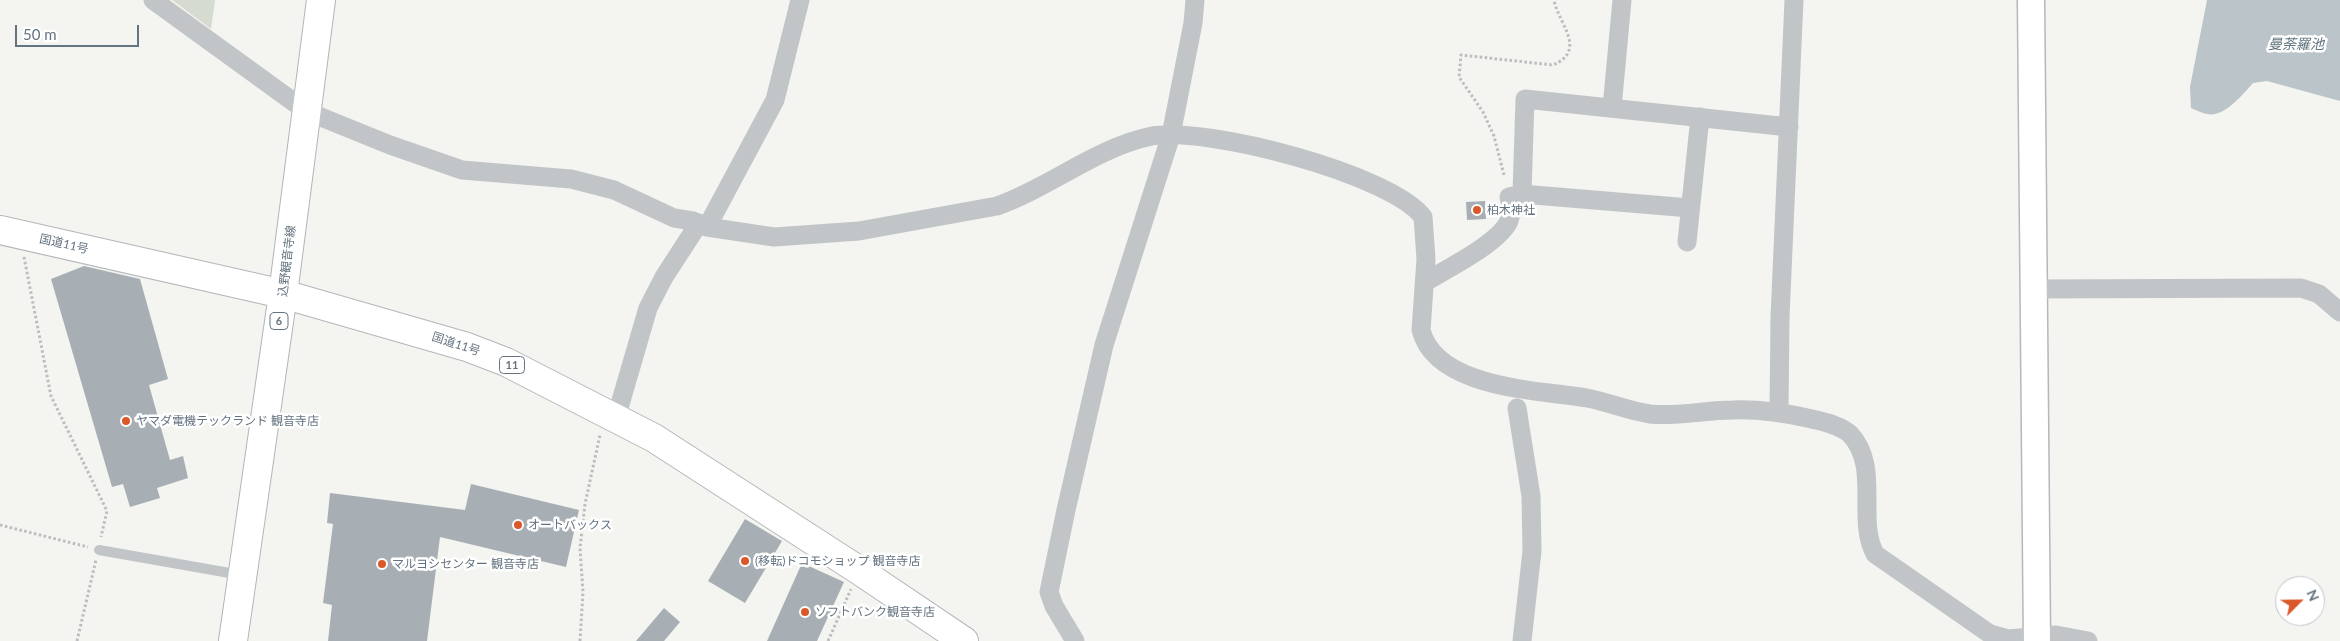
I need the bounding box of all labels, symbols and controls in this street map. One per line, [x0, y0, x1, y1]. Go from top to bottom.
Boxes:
scale bar [18, 15, 141, 47]
text: 50 m [23, 25, 57, 43]
water label: 曼荼羅池 [2268, 36, 2324, 52]
place label: 柏木神社 [1487, 203, 1535, 217]
marker: 柏木神社 [1471, 204, 1483, 216]
street label: 込野観音寺線 [275, 224, 299, 298]
street label: 国道11号 [38, 231, 90, 257]
road number: 6 [270, 312, 288, 330]
street label: 国道11号 [430, 329, 482, 359]
road number: 11 [500, 356, 524, 374]
place label: ヤマダ電機テックランド 観音寺店 [136, 414, 319, 428]
marker: ヤマダ電機テックランド 観音寺店 [120, 415, 132, 427]
place label: オートバックス [528, 518, 612, 532]
marker: オートバックス [512, 519, 524, 531]
place label: (移転)ドコモショップ 観音寺店 [755, 554, 920, 568]
marker: (移転)ドコモショップ 観音寺店 [739, 555, 751, 567]
place label: マルヨシセンター 観音寺店 [392, 557, 539, 571]
marker: マルヨシセンター 観音寺店 [376, 558, 388, 570]
north arrow [2275, 576, 2325, 626]
text: N [2303, 587, 2323, 604]
place label: ソフトバンク観音寺店 [815, 605, 935, 619]
marker: ソフトバンク観音寺店 [799, 606, 811, 618]

